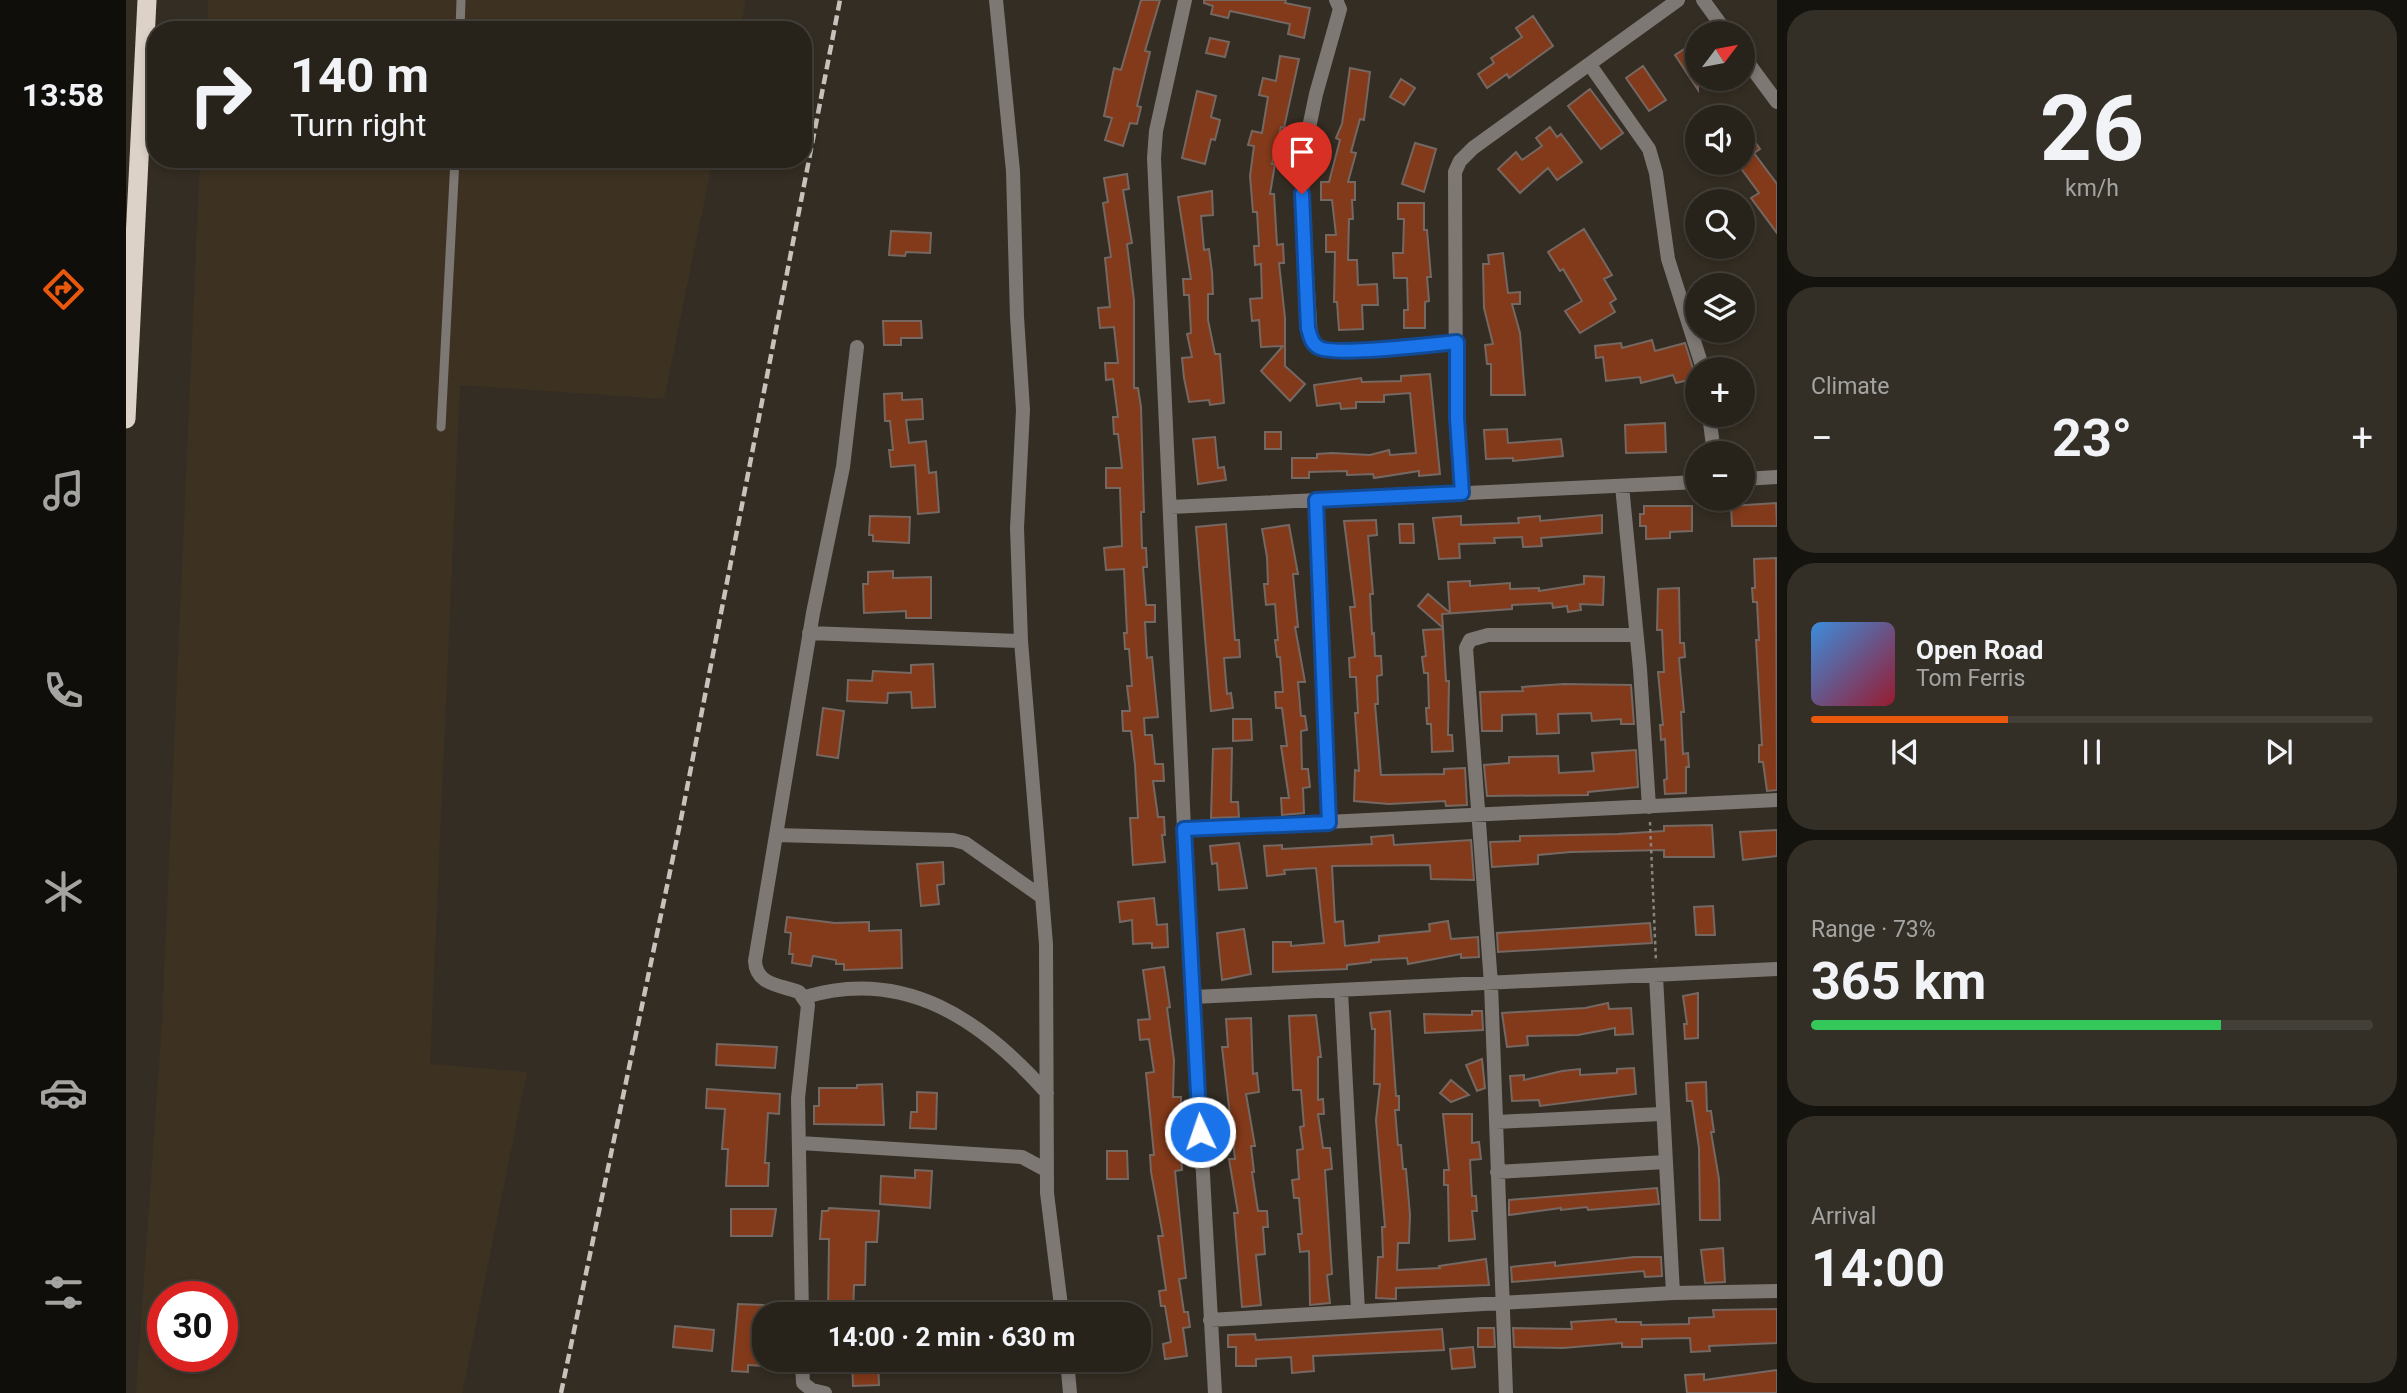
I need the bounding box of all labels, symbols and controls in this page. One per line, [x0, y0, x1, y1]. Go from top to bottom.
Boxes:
north arrow [1685, 21, 1755, 91]
map controls [1685, 21, 1755, 511]
text: 140 m [290, 47, 429, 104]
icon: right [175, 49, 266, 140]
text: 13:58 [22, 76, 104, 114]
text: 26 [2040, 76, 2144, 182]
button: sound [1685, 105, 1755, 175]
text: Turn right [290, 106, 426, 144]
pin [1272, 122, 1332, 194]
icon: arrive [1283, 133, 1321, 171]
text: km/h [2065, 175, 2119, 202]
button: search [1685, 189, 1755, 259]
icon: directions [39, 265, 88, 314]
button: layers [1685, 273, 1755, 343]
button: + [1685, 357, 1755, 427]
text: Climate [1811, 373, 1890, 400]
text: 23° [2052, 408, 2132, 469]
text: − [1811, 416, 1833, 460]
text: + [2351, 416, 2373, 460]
button: − [1685, 441, 1755, 511]
icon: music [39, 466, 88, 515]
text: Open Road [1916, 635, 2044, 665]
text: Tom Ferris [1916, 665, 2025, 692]
icon: phone [39, 666, 88, 715]
icon: previous [1886, 733, 1924, 771]
icon: pause [2073, 733, 2111, 771]
icon: next [2260, 733, 2298, 771]
icon: climate [39, 867, 88, 916]
text: Range · 73% [1811, 916, 1936, 943]
text: 365 km [1811, 951, 1986, 1012]
icon: car [39, 1068, 88, 1117]
position arrow [1163, 1095, 1237, 1169]
text: Arrival [1811, 1203, 1876, 1230]
text: 14:00 [1811, 1238, 1945, 1299]
icon: filters [39, 1268, 88, 1317]
speed limit sign: 30 [147, 1281, 238, 1372]
text: 14:00 · 2 min · 630 m [828, 1322, 1075, 1352]

